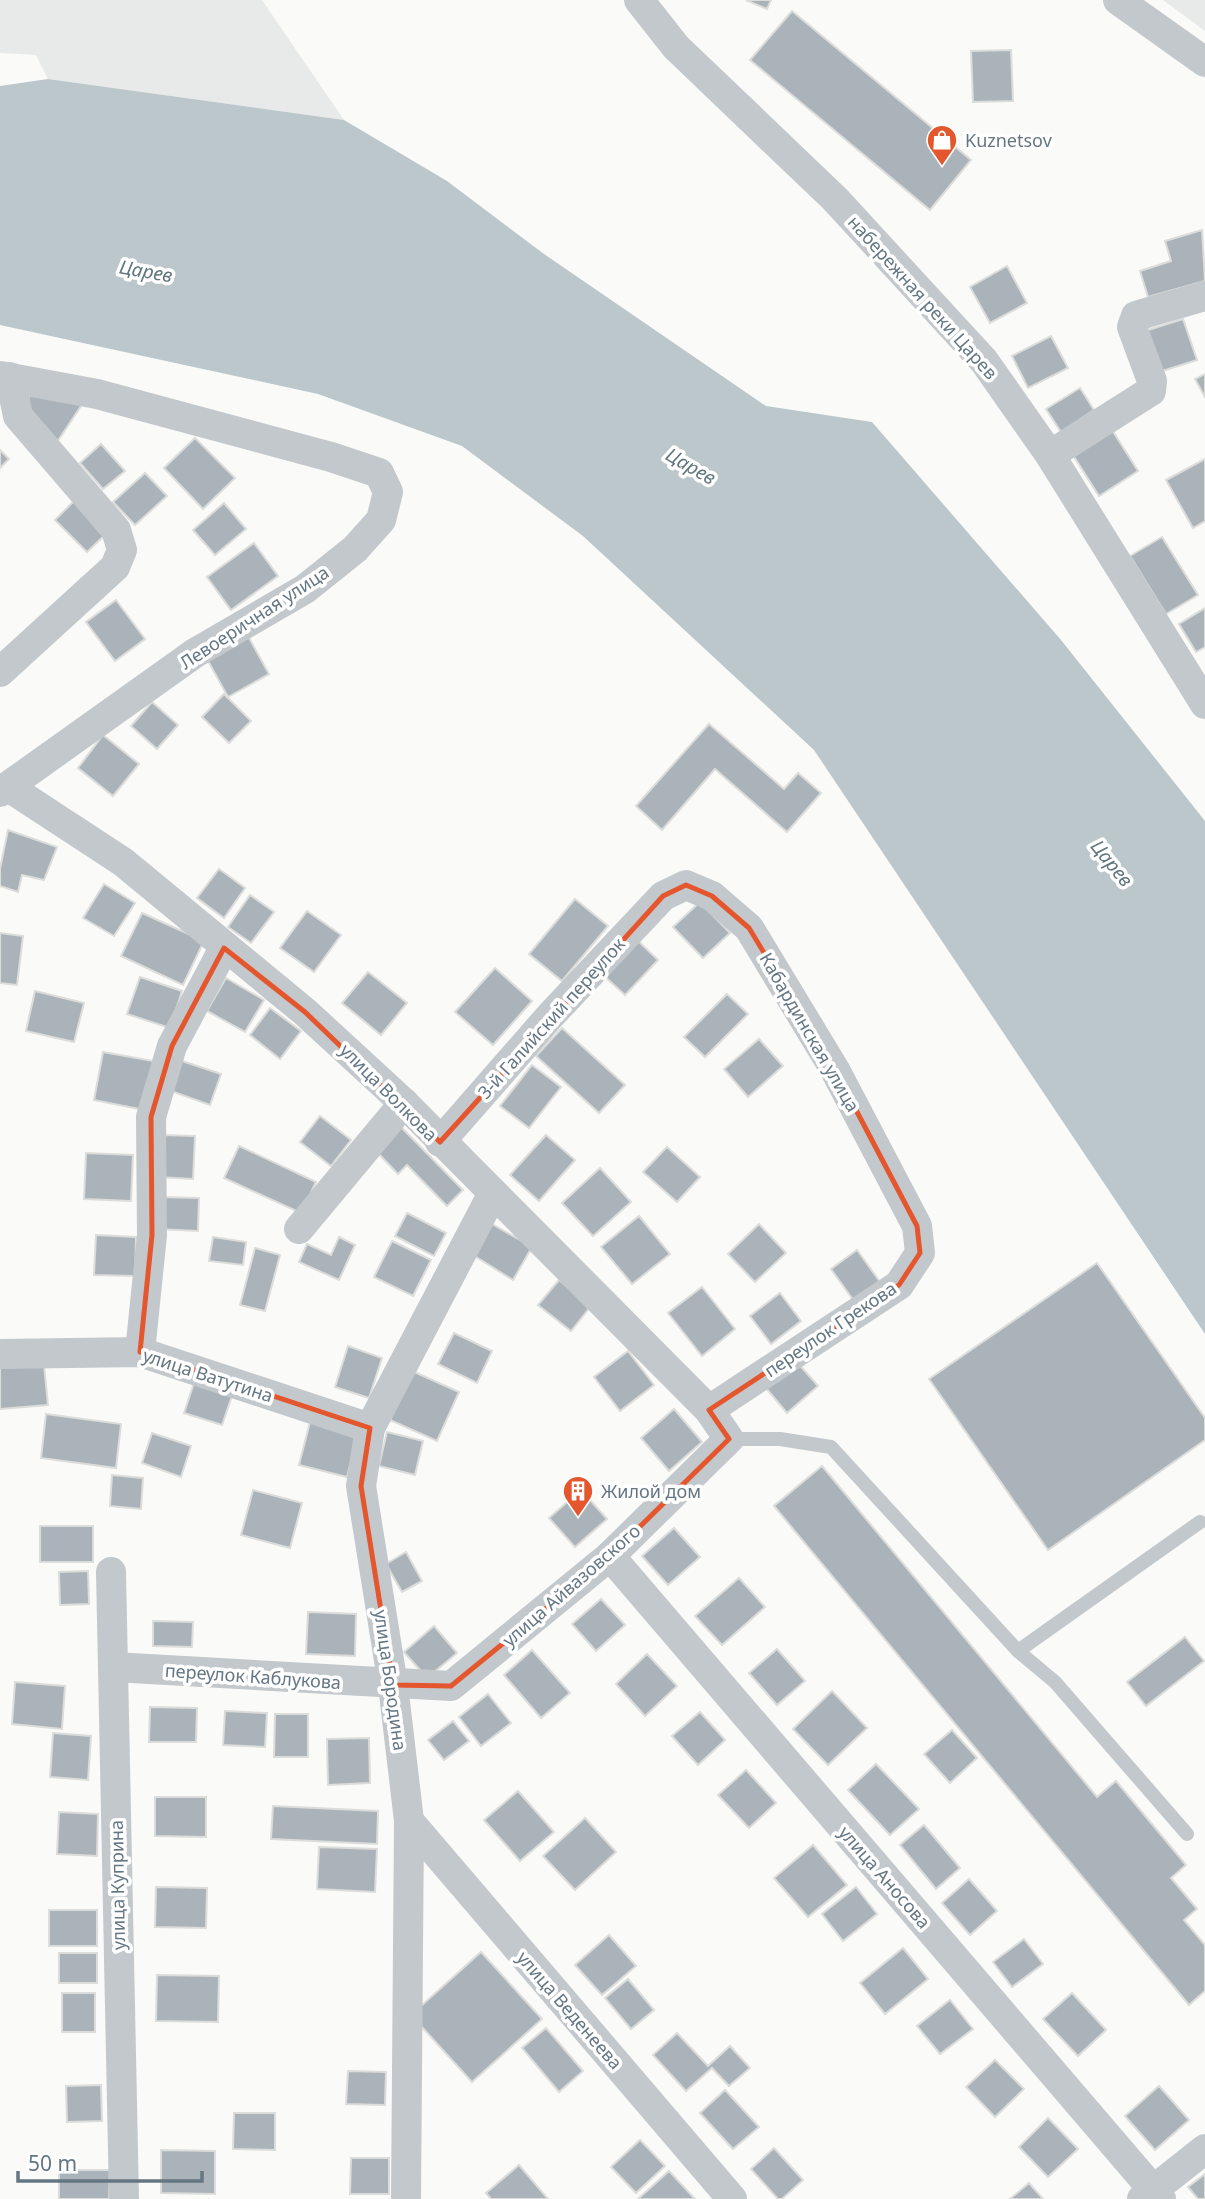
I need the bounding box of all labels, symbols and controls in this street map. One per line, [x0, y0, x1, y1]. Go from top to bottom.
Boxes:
shop icon: Kuznetsov [925, 123, 959, 167]
place label: Kuznetsov [965, 128, 1053, 152]
street label: набережная реки Царев [843, 210, 1003, 384]
water label: Царев [117, 254, 175, 288]
water label: Царев [661, 441, 721, 491]
street label: Левоеричная улица [175, 560, 333, 674]
water label: Царев [1085, 834, 1139, 892]
street label: 3-й Галийский переулок [472, 932, 630, 1104]
street label: Кабардинская улица [755, 948, 865, 1116]
street label: улица Волкова [335, 1038, 443, 1146]
street label: переулок Грекова [759, 1276, 901, 1382]
street label: улица Ватутина [140, 1343, 276, 1407]
building icon: Жилой дом [561, 1474, 595, 1518]
place label: Жилой дом [601, 1479, 701, 1503]
street label: улица Айвазовского [497, 1518, 645, 1652]
street label: улица Бородина [369, 1608, 413, 1752]
street label: переулок Каблукова [164, 1658, 342, 1694]
street label: улица Куприна [104, 1820, 130, 1950]
street label: улица Аносова [834, 1821, 936, 1933]
street label: улица Веденеева [512, 1946, 628, 2074]
scale bar [18, 2140, 201, 2184]
text: 50 m [28, 2149, 77, 2177]

